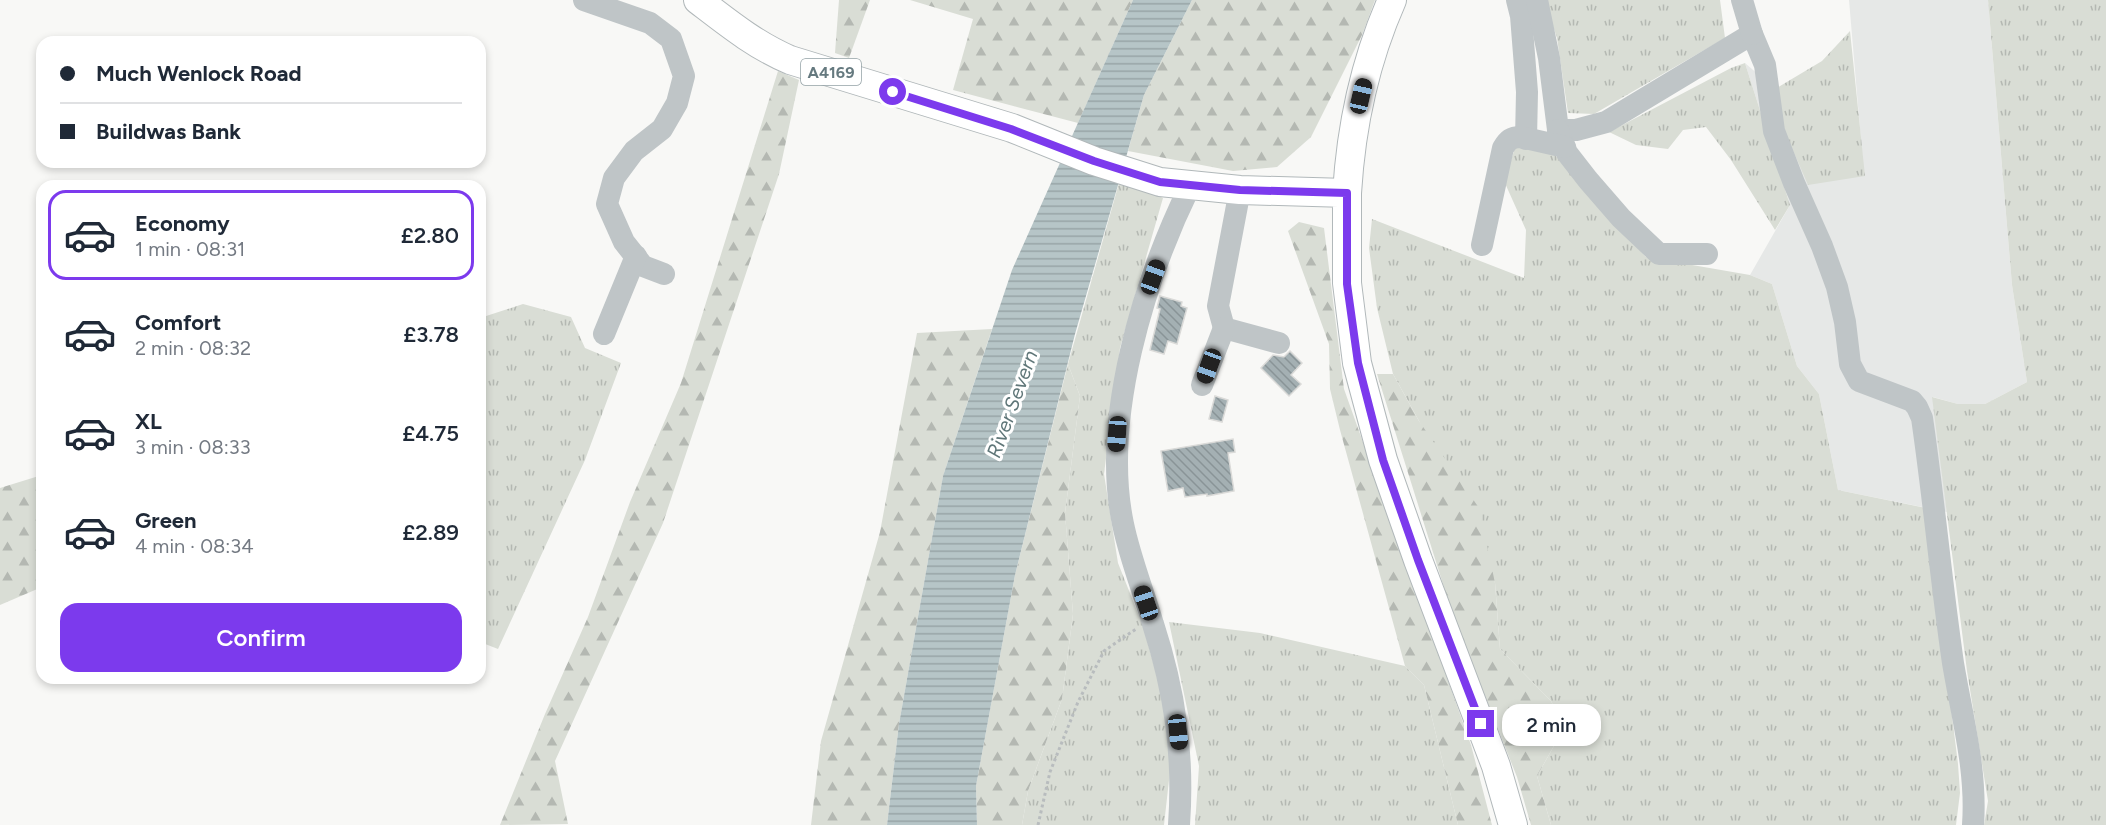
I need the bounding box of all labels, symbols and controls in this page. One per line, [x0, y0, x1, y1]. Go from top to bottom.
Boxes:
road number: A4169 [801, 59, 861, 85]
text: Much Wenlock Road [96, 60, 302, 87]
car [1348, 76, 1374, 116]
route start [879, 78, 906, 105]
text: Buildwas Bank [96, 118, 241, 145]
icon: car [63, 208, 117, 262]
text: Economy [135, 210, 230, 237]
text: £2.80 [401, 222, 459, 249]
text: 1 min · 08:31 [135, 237, 245, 261]
car [1138, 257, 1168, 297]
icon: car [63, 307, 117, 361]
text: Comfort [135, 309, 221, 336]
text: £3.78 [403, 321, 459, 348]
text: 2 min · 08:32 [135, 336, 251, 360]
car [1194, 346, 1224, 386]
water label: River Severn [982, 347, 1042, 461]
icon: car [63, 406, 117, 460]
text: XL [135, 408, 162, 435]
car [1107, 415, 1127, 453]
text: £4.75 [402, 420, 459, 447]
text: 3 min · 08:33 [135, 435, 251, 459]
icon: car [63, 505, 117, 559]
text: Green [135, 507, 197, 534]
text: £2.89 [402, 519, 459, 546]
text: 4 min · 08:34 [135, 534, 254, 558]
car [1132, 583, 1160, 623]
button: Confirm [60, 603, 462, 672]
callout: 2 min [1502, 703, 1601, 745]
route end [1467, 710, 1494, 737]
car [1167, 713, 1189, 751]
text: 2 min [1527, 713, 1576, 737]

